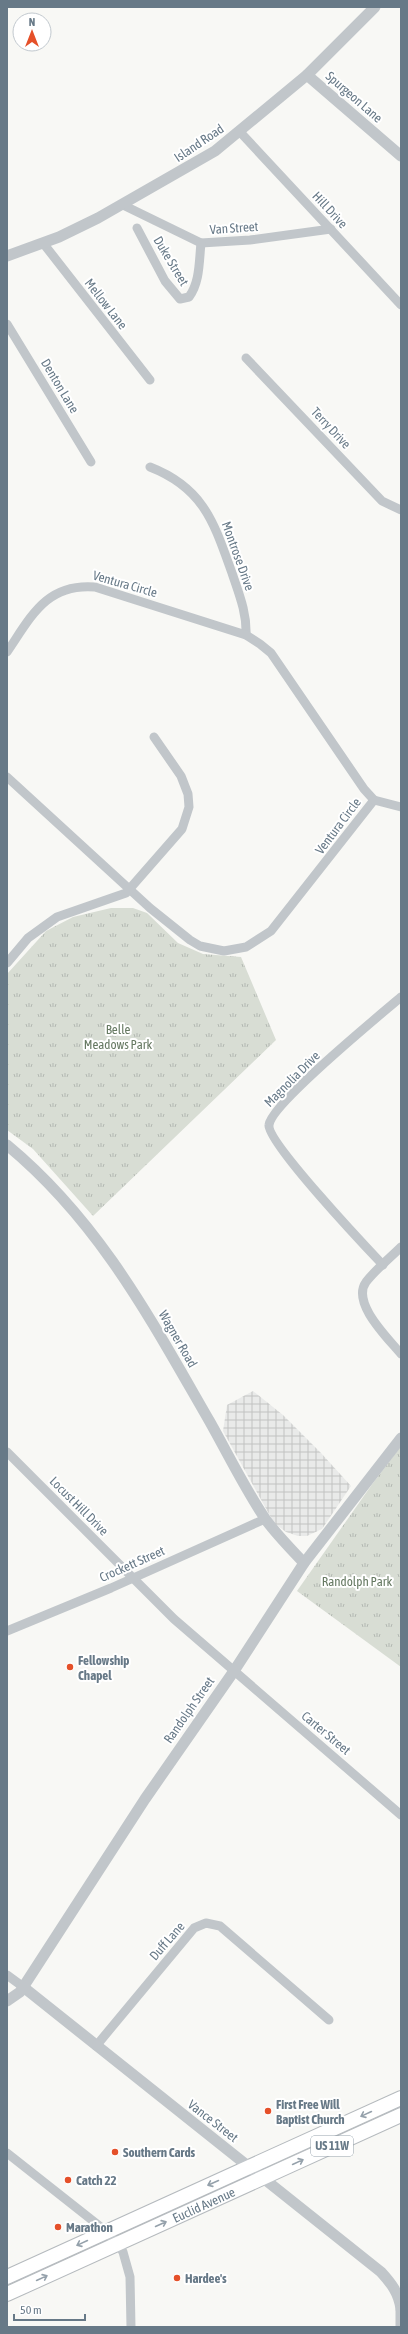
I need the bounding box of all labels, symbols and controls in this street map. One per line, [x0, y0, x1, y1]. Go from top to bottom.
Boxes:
north arrow [12, 12, 52, 52]
text: N [29, 16, 35, 28]
street label: Spurgeon Lane [323, 68, 385, 126]
street label: Island Road [171, 121, 227, 165]
street label: Hill Drive [309, 189, 351, 231]
street label: Van Street [209, 219, 259, 237]
street label: Duke Street [150, 233, 192, 289]
street label: Mellow Lane [82, 276, 130, 332]
street label: Denton Lane [38, 356, 82, 416]
street label: Terry Drive [308, 404, 354, 452]
street label: Montrose Drive [219, 519, 257, 593]
street label: Ventura Circle [91, 568, 159, 600]
street label: Ventura Circle [312, 795, 364, 857]
park label: Belle Meadows Park [84, 1022, 153, 1052]
street label: Magnolia Drive [261, 1048, 323, 1110]
street label: Wagner Road [156, 1308, 200, 1370]
street label: Locust Hill Drive [47, 1474, 112, 1539]
street label: Crockett Street [97, 1543, 167, 1585]
park label: Randolph Park [322, 1574, 393, 1589]
place label: Fellowship Chapel [78, 1653, 129, 1683]
marker: Fellowship Chapel [65, 1662, 75, 1672]
street label: Randolph Street [161, 1674, 217, 1746]
street label: Carter Street [298, 1708, 354, 1758]
street label: Duff Lane [146, 1919, 188, 1963]
street label: Vance Street [185, 2097, 241, 2145]
place label: First Free Will Baptist Church [276, 2097, 345, 2127]
marker: First Free Will Baptist Church [263, 2106, 273, 2116]
one-way arrow [360, 2111, 372, 2118]
road number: US 11W [311, 2136, 353, 2156]
place label: Southern Cards [123, 2145, 196, 2160]
marker: Southern Cards [110, 2147, 120, 2157]
one-way arrow [291, 2158, 303, 2165]
place label: Catch 22 [76, 2173, 117, 2188]
marker: Catch 22 [63, 2175, 73, 2185]
one-way arrow [207, 2180, 219, 2188]
street label: Euclid Avenue [170, 2184, 237, 2225]
place label: Marathon [66, 2220, 113, 2235]
one-way arrow [154, 2220, 166, 2227]
marker: Marathon [53, 2222, 63, 2232]
one-way arrow [76, 2240, 88, 2247]
place label: Hardee's [185, 2271, 227, 2286]
marker: Hardee's [172, 2273, 182, 2283]
one-way arrow [36, 2274, 48, 2281]
scale bar [14, 2296, 85, 2322]
text: 50 m [20, 2303, 42, 2317]

